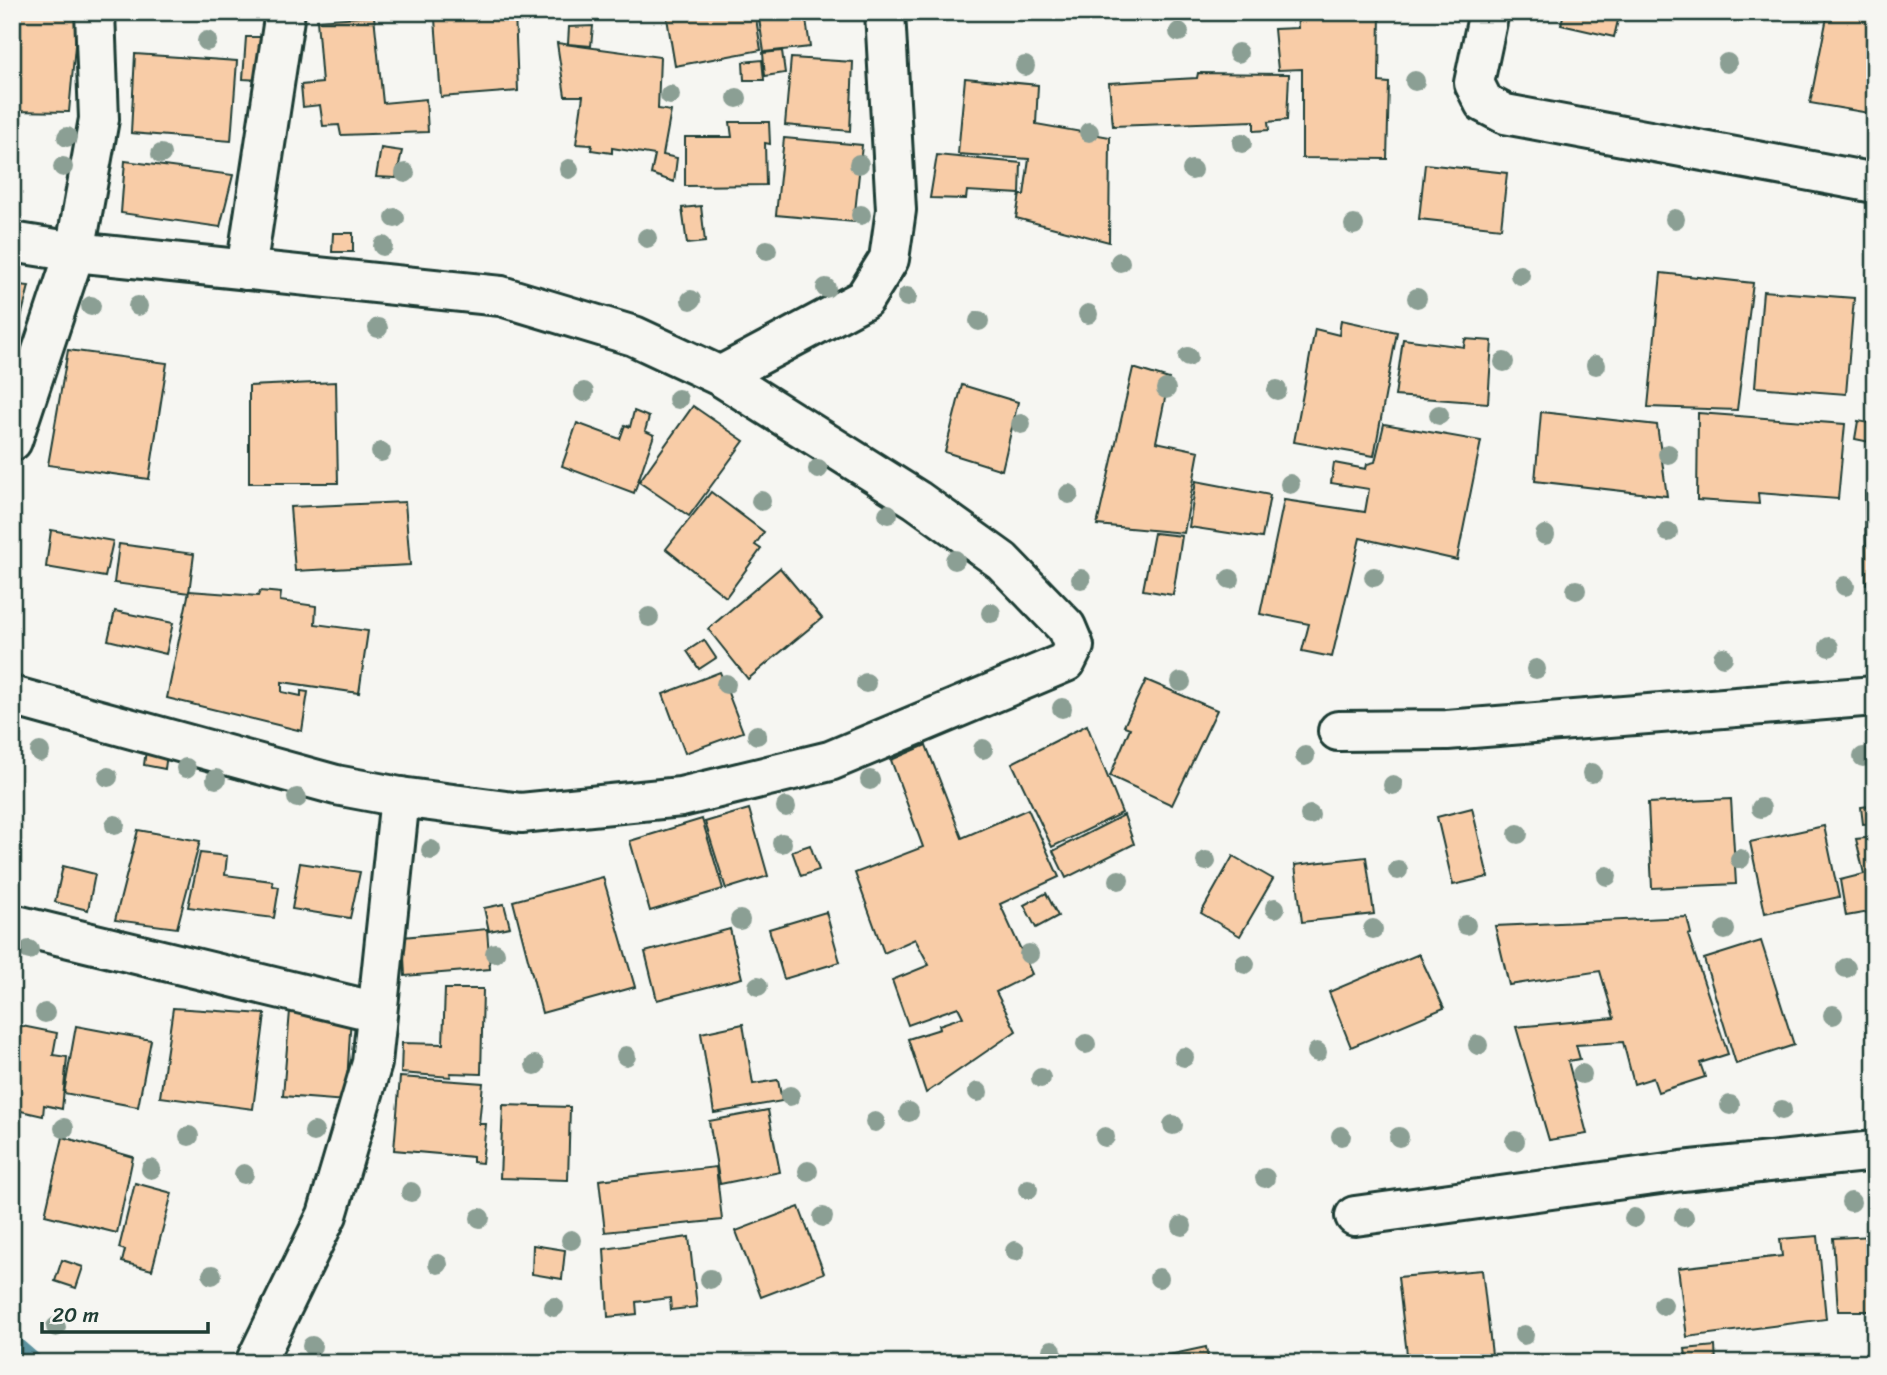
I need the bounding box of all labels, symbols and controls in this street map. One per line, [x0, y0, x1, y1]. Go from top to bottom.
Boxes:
scale bar [42, 1291, 208, 1335]
text: 20 m [52, 1296, 99, 1334]

